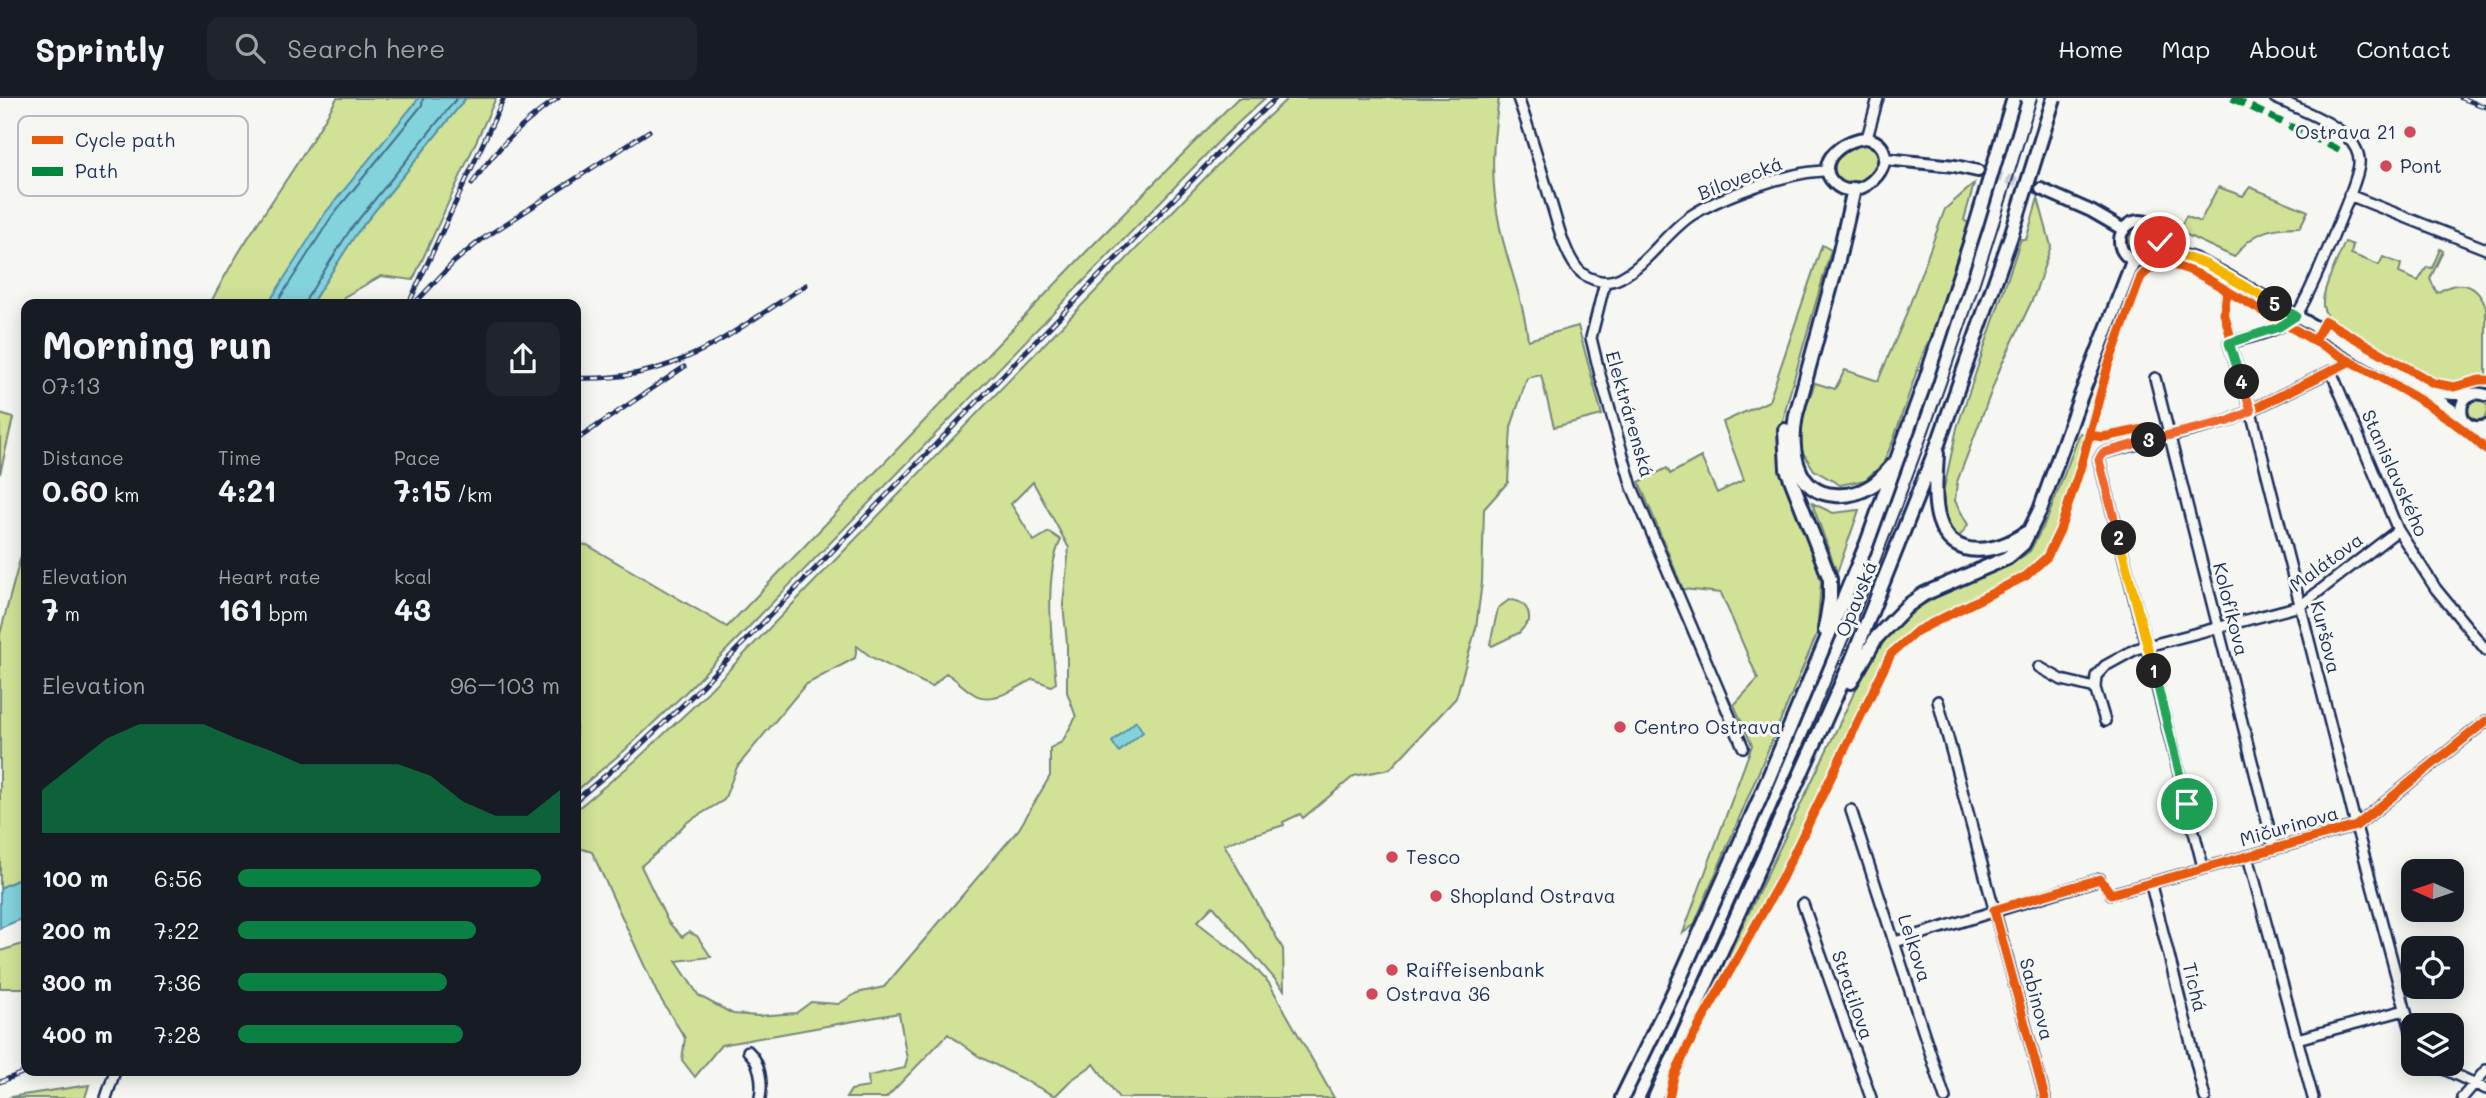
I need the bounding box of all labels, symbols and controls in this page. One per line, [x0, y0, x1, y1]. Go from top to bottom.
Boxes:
search box [207, 17, 697, 80]
text: Sprintly [35, 27, 165, 70]
icon: search [231, 29, 269, 67]
text: Search here [287, 31, 445, 65]
text: Home [2058, 33, 2123, 64]
text: Map [2161, 33, 2210, 64]
text: About [2248, 33, 2318, 64]
text: Contact [2356, 33, 2451, 64]
legend [18, 116, 248, 196]
place label: Ostrava 21 [2295, 119, 2396, 144]
marker: Ostrava 21 [2402, 124, 2418, 140]
text: Cycle path [75, 127, 175, 152]
street label: Bílovecká [1694, 150, 1786, 205]
place label: Pont [2400, 153, 2442, 178]
text: Path [75, 158, 118, 183]
marker: Pont [2378, 158, 2394, 174]
pin [2130, 212, 2190, 272]
icon: check [2141, 223, 2179, 261]
pin: 5 [2258, 286, 2292, 322]
text: 5 [2269, 291, 2280, 316]
text: Morning run [42, 319, 272, 369]
button: share [486, 322, 560, 396]
street label: Elektrárenská [1601, 348, 1660, 480]
pin: 4 [2224, 364, 2260, 400]
text: 4 [2235, 369, 2248, 394]
text: 07:13 [42, 370, 100, 400]
street label: Stanislavského [2356, 405, 2435, 540]
pin: 3 [2132, 422, 2166, 458]
text: 3 [2143, 427, 2154, 452]
text: Distance [42, 445, 124, 470]
text: Time [218, 445, 261, 470]
text: Pace [394, 445, 440, 470]
text: 0.60 [42, 470, 108, 510]
text: 4:21 [218, 470, 277, 510]
text: 7:15 [394, 470, 451, 510]
text: km [108, 482, 139, 507]
text: /km [451, 482, 492, 507]
pin: 2 [2102, 520, 2136, 556]
text: 2 [2113, 525, 2124, 550]
street label: Malátova [2284, 526, 2367, 597]
street label: Opavská [1829, 557, 1882, 641]
street label: Kolofíkova [2208, 560, 2255, 658]
text: Elevation [42, 564, 127, 589]
text: Heart rate [218, 564, 321, 589]
text: kcal [394, 564, 432, 589]
text: 7 [42, 589, 59, 629]
text: 161 [218, 589, 263, 629]
text: 43 [394, 589, 431, 629]
street label: Kuršova [2305, 598, 2348, 676]
text: m [59, 601, 80, 626]
text: bpm [263, 601, 308, 626]
pin: 1 [2136, 654, 2172, 688]
text: 1 [2149, 658, 2158, 683]
text: Elevation [42, 670, 145, 700]
text: 96–103 m [450, 670, 560, 700]
place label: Centro Ostrava [1634, 714, 1781, 739]
marker: Centro Ostrava [1612, 719, 1628, 735]
pin [2157, 774, 2217, 834]
icon: arrive [2168, 785, 2206, 823]
street label: Mičurinova [2237, 800, 2341, 852]
place label: Tesco [1406, 844, 1460, 869]
marker: Tesco [1384, 849, 1400, 865]
north arrow [2401, 859, 2464, 922]
map controls [2401, 859, 2464, 1076]
text: 100 m [42, 863, 108, 893]
text: 6:56 [154, 863, 202, 893]
place label: Shopland Ostrava [1450, 883, 1616, 908]
marker: Shopland Ostrava [1428, 888, 1444, 904]
street label: Lelkova [1893, 911, 1938, 985]
text: 200 m [42, 915, 111, 945]
text: 7:22 [154, 915, 200, 945]
button: locate [2401, 936, 2464, 999]
street label: Stratilova [1827, 947, 1880, 1043]
street label: Sabinova [2015, 955, 2060, 1043]
place label: Raiffeisenbank [1406, 957, 1544, 982]
street label: Tichá [2177, 960, 2214, 1014]
marker: Raiffeisenbank [1384, 962, 1400, 978]
text: 300 m [42, 967, 112, 997]
text: 7:36 [154, 967, 201, 997]
place label: Ostrava 36 [1386, 981, 1491, 1006]
marker: Ostrava 36 [1364, 986, 1380, 1002]
button: layers [2401, 1013, 2464, 1076]
text: 400 m [42, 1019, 113, 1049]
text: 7:28 [154, 1019, 201, 1049]

